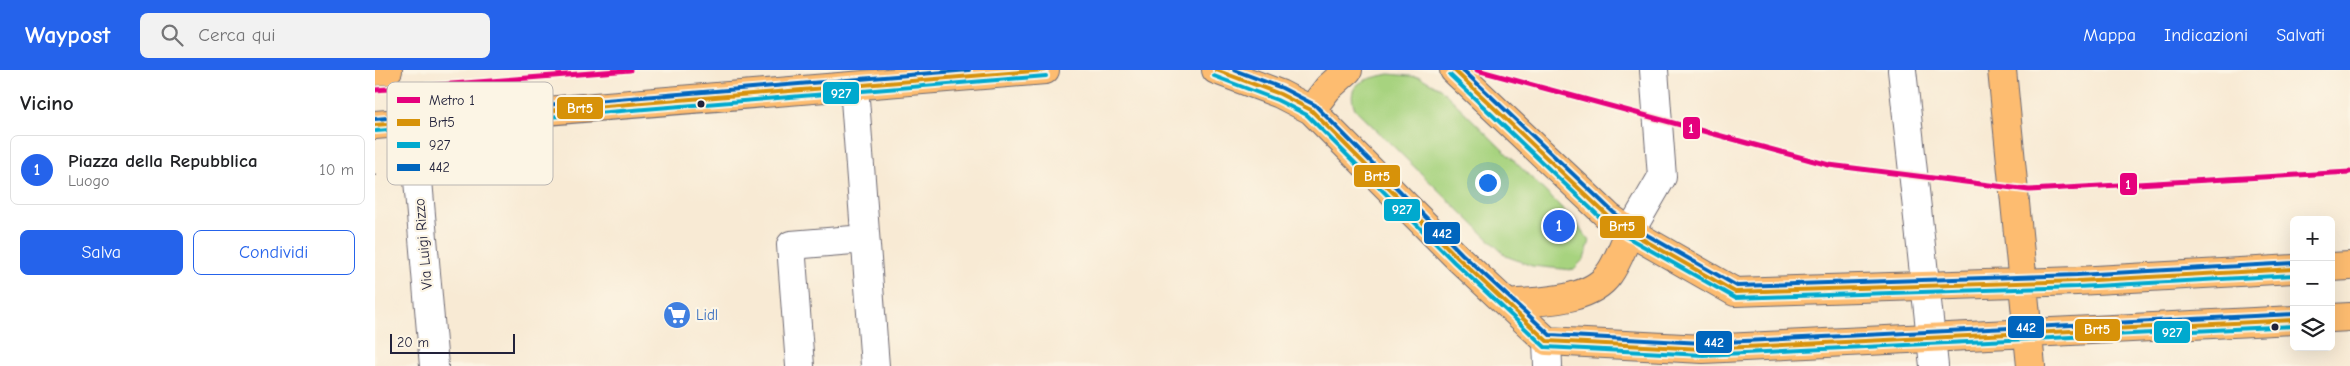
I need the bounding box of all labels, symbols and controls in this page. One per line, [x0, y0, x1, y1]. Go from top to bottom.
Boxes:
search box [140, 13, 490, 58]
text: Waypost [25, 21, 110, 49]
icon: search [158, 21, 186, 49]
text: Cerca qui [198, 24, 276, 46]
text: Mappa [2083, 25, 2136, 46]
text: Indicazioni [2164, 25, 2248, 46]
text: Salvati [2276, 25, 2325, 46]
line badge: 927 [822, 81, 860, 105]
legend [387, 82, 553, 185]
text: 927 [831, 85, 852, 102]
text: Vicino [20, 91, 74, 115]
text: Metro 1 [429, 92, 475, 109]
line badge: Brt5 [556, 96, 604, 120]
unlabelled marker [696, 99, 706, 109]
text: Brt5 [567, 100, 593, 117]
text: Brt5 [429, 114, 455, 131]
line badge: 1 [1682, 116, 1701, 140]
text: 1 [1688, 120, 1694, 137]
text: 927 [429, 137, 451, 154]
text: Piazza della Repubblica [68, 150, 258, 172]
text: 442 [429, 159, 450, 176]
text: 1 [34, 161, 40, 179]
text: 10 m [319, 161, 354, 179]
line badge: Brt5 [1353, 164, 1401, 188]
text: Brt5 [1364, 168, 1390, 185]
your location [1475, 170, 1501, 196]
text: Luogo [68, 172, 109, 190]
line badge: 1 [2119, 172, 2138, 196]
text: 1 [2125, 176, 2131, 193]
street label: Via Luigi Rizzo [410, 197, 436, 291]
line badge: 927 [1383, 198, 1421, 222]
text: 927 [1392, 201, 1413, 218]
pin: 1 [1543, 207, 1575, 245]
line badge: Brt5 [1599, 215, 1646, 239]
map controls [2290, 216, 2335, 351]
button: + [2290, 216, 2335, 261]
text: Brt5 [1609, 218, 1635, 235]
line badge: 442 [1423, 221, 1461, 245]
text: 442 [1432, 225, 1452, 242]
button: Salva [20, 230, 183, 275]
button: Condividi [193, 230, 355, 275]
button: − [2290, 261, 2335, 306]
supermarket icon: Lidl [662, 300, 692, 330]
place label: Lidl [696, 306, 718, 324]
button: layers [2290, 306, 2335, 351]
line badge: 442 [2007, 315, 2045, 339]
line badge: Brt5 [2074, 318, 2121, 342]
text: 442 [2016, 319, 2036, 336]
line badge: 927 [2153, 320, 2191, 344]
text: Brt5 [2084, 321, 2110, 338]
unlabelled marker [2270, 322, 2280, 332]
text: 927 [2162, 324, 2183, 341]
line badge: 442 [1695, 330, 1733, 354]
scale bar [390, 331, 515, 354]
text: 20 m [397, 334, 429, 351]
text: 442 [1704, 334, 1724, 351]

